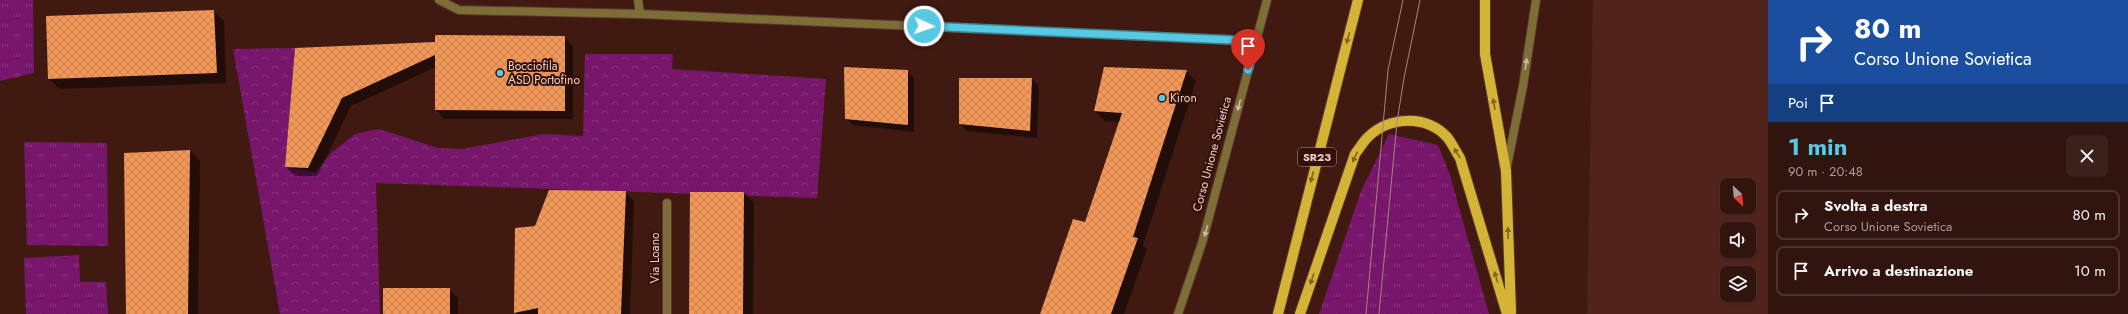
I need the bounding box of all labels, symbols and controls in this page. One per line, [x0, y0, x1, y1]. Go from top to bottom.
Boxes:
position arrow [903, 5, 945, 47]
text: 80 m [1854, 8, 1921, 49]
icon: right [1788, 16, 1840, 68]
pin [1231, 29, 1265, 70]
one-way arrow [1345, 32, 1351, 44]
icon: arrive [1237, 35, 1259, 57]
text: Corso Unione Sovietica [1854, 46, 2032, 72]
place label: Bocciofila ASD Portofino [508, 57, 580, 89]
one-way arrow [1523, 58, 1529, 70]
marker: Bocciofila ASD Portofino [495, 68, 505, 78]
place label: Kìron [1170, 89, 1197, 107]
text: Poi [1788, 92, 1808, 114]
icon: arrive [1816, 92, 1838, 114]
marker: Kìron [1157, 93, 1167, 103]
street label: Corso Unione Sovietica [1188, 94, 1236, 214]
one-way arrow [1491, 98, 1497, 110]
one-way arrow [1236, 99, 1242, 111]
text: 1 min [1788, 129, 1848, 164]
button: close [2066, 135, 2108, 177]
one-way arrow [1453, 147, 1460, 159]
road number: SR23 [1298, 148, 1336, 166]
one-way arrow [1352, 151, 1358, 163]
text: 90 m · 20:48 [1788, 162, 1863, 181]
one-way arrow [1309, 171, 1315, 183]
north arrow [1720, 178, 1756, 214]
map controls [1720, 178, 1756, 302]
text: Svolta a destra [1824, 195, 1928, 217]
icon: right [1790, 204, 1812, 226]
text: 80 m [2073, 204, 2106, 226]
text: Corso Unione Sovietica [1824, 217, 1952, 236]
button: sound [1720, 222, 1756, 258]
one-way arrow [1202, 225, 1208, 237]
one-way arrow [1505, 226, 1511, 239]
street label: Via Loano [646, 232, 664, 284]
icon: arrive [1790, 260, 1812, 282]
text: Arrivo a destinazione [1824, 260, 1973, 282]
text: 10 m [2074, 260, 2106, 282]
button: layers [1720, 266, 1756, 302]
one-way arrow [1493, 270, 1499, 282]
one-way arrow [1308, 274, 1314, 286]

